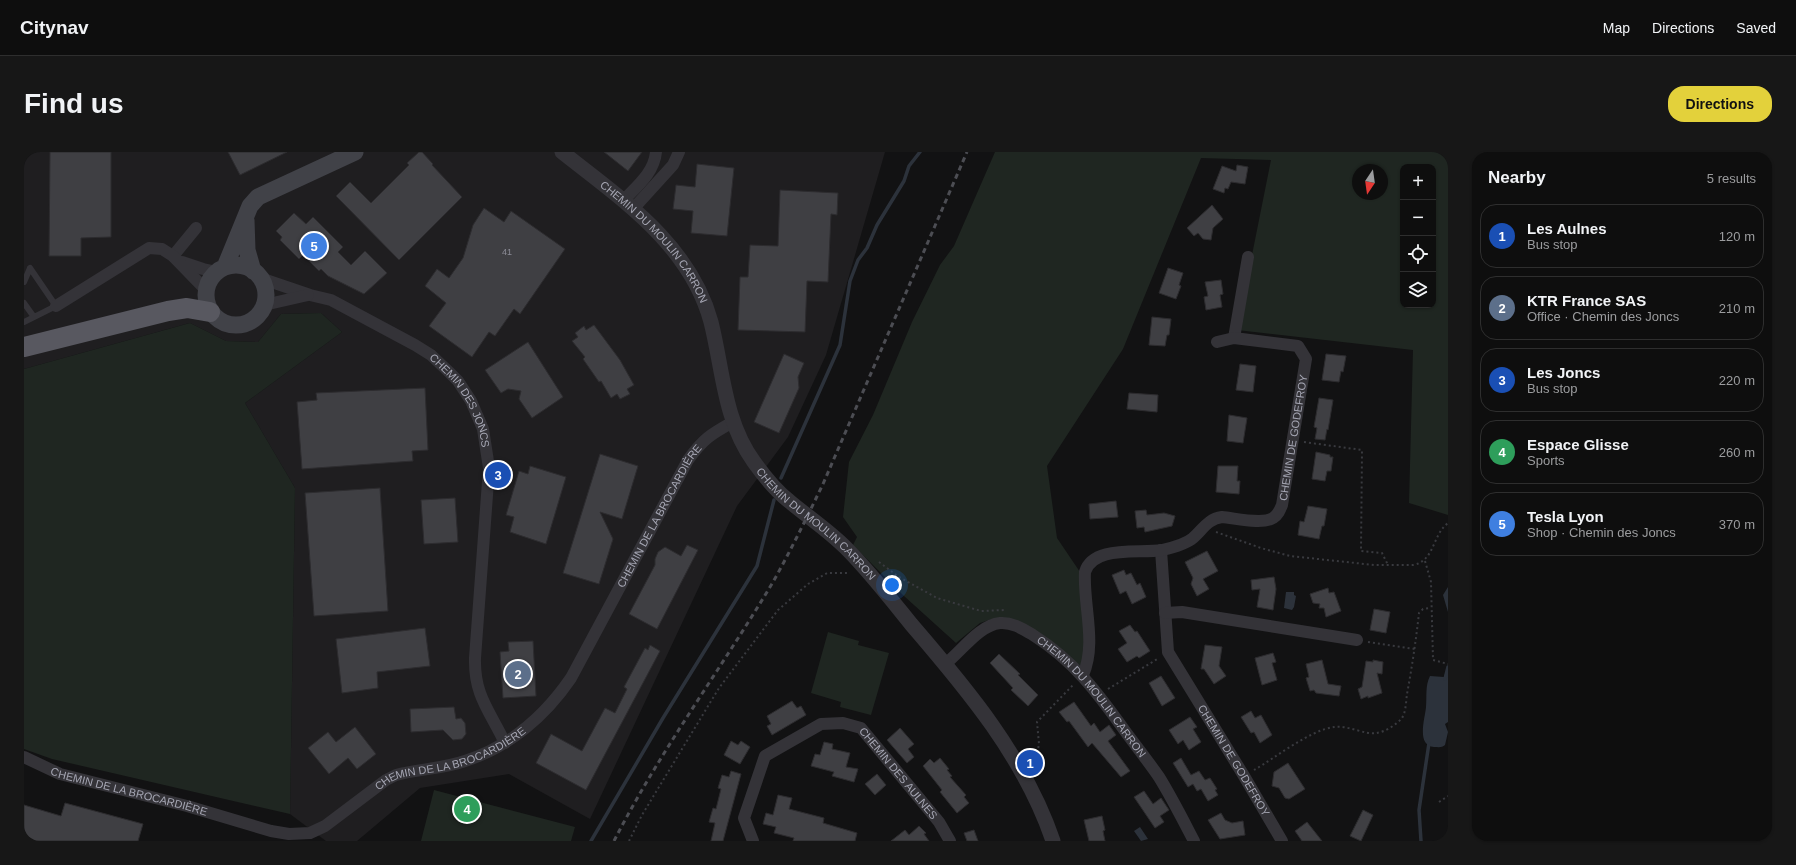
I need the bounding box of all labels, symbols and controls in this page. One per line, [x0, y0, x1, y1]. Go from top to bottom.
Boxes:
text: Citynav [20, 17, 89, 38]
text: Map [1603, 20, 1630, 36]
text: Directions [1652, 20, 1714, 36]
text: Saved [1736, 20, 1776, 36]
button: Directions [1668, 86, 1772, 122]
text: Find us [24, 88, 124, 119]
north arrow [1352, 164, 1388, 200]
map controls [1400, 164, 1436, 308]
button: + [1400, 164, 1436, 200]
text: Nearby [1488, 168, 1546, 187]
text: 5 results [1707, 171, 1756, 186]
street label: CHEMIN DU MOULIN CARRON [598, 178, 710, 305]
button: − [1400, 200, 1436, 236]
text: Les Aulnes [1527, 220, 1606, 237]
text: 1 [1498, 229, 1506, 244]
text: 120 m [1719, 229, 1755, 244]
pin: 5 [301, 231, 327, 261]
button: locate [1400, 236, 1436, 272]
text: Bus stop [1527, 237, 1578, 252]
house number: 41 [502, 247, 512, 257]
button: layers [1400, 272, 1436, 308]
text: KTR France SAS [1527, 292, 1646, 309]
text: 2 [1498, 301, 1506, 316]
text: 210 m [1719, 301, 1755, 316]
text: Office · Chemin des Joncs [1527, 309, 1679, 324]
street label: CHEMIN DES JONCS [427, 351, 492, 448]
text: Les Joncs [1527, 364, 1600, 381]
street label: CHEMIN DE GODEFROY [1277, 373, 1309, 502]
text: 3 [1498, 373, 1506, 388]
text: 220 m [1719, 373, 1755, 388]
text: Bus stop [1527, 381, 1578, 396]
text: Espace Glisse [1527, 436, 1629, 453]
street label: CHEMIN DE LA BROCARDIÈRE [615, 442, 704, 589]
text: 4 [1498, 445, 1506, 460]
text: 260 m [1719, 445, 1755, 460]
text: Sports [1527, 453, 1565, 468]
pin: 3 [485, 460, 511, 490]
street label: CHEMIN DU MOULIN CARRON [754, 465, 878, 582]
text: Tesla Lyon [1527, 508, 1604, 525]
text: 5 [1498, 517, 1506, 532]
text: 370 m [1719, 517, 1755, 532]
text: Shop · Chemin des Joncs [1527, 525, 1676, 540]
your location [882, 575, 902, 595]
street label: CHEMIN DU MOULIN CARRON [1035, 633, 1149, 760]
pin: 2 [505, 659, 531, 689]
street label: CHEMIN DE GODEFROY [1196, 702, 1272, 819]
street label: CHEMIN DE LA BROCARDIÈRE [372, 724, 528, 792]
street label: CHEMIN DES AULNES [857, 725, 940, 821]
pin: 1 [1017, 748, 1043, 778]
street label: CHEMIN DE LA BROCARDIÈRE [49, 764, 209, 818]
pin: 4 [454, 794, 480, 824]

